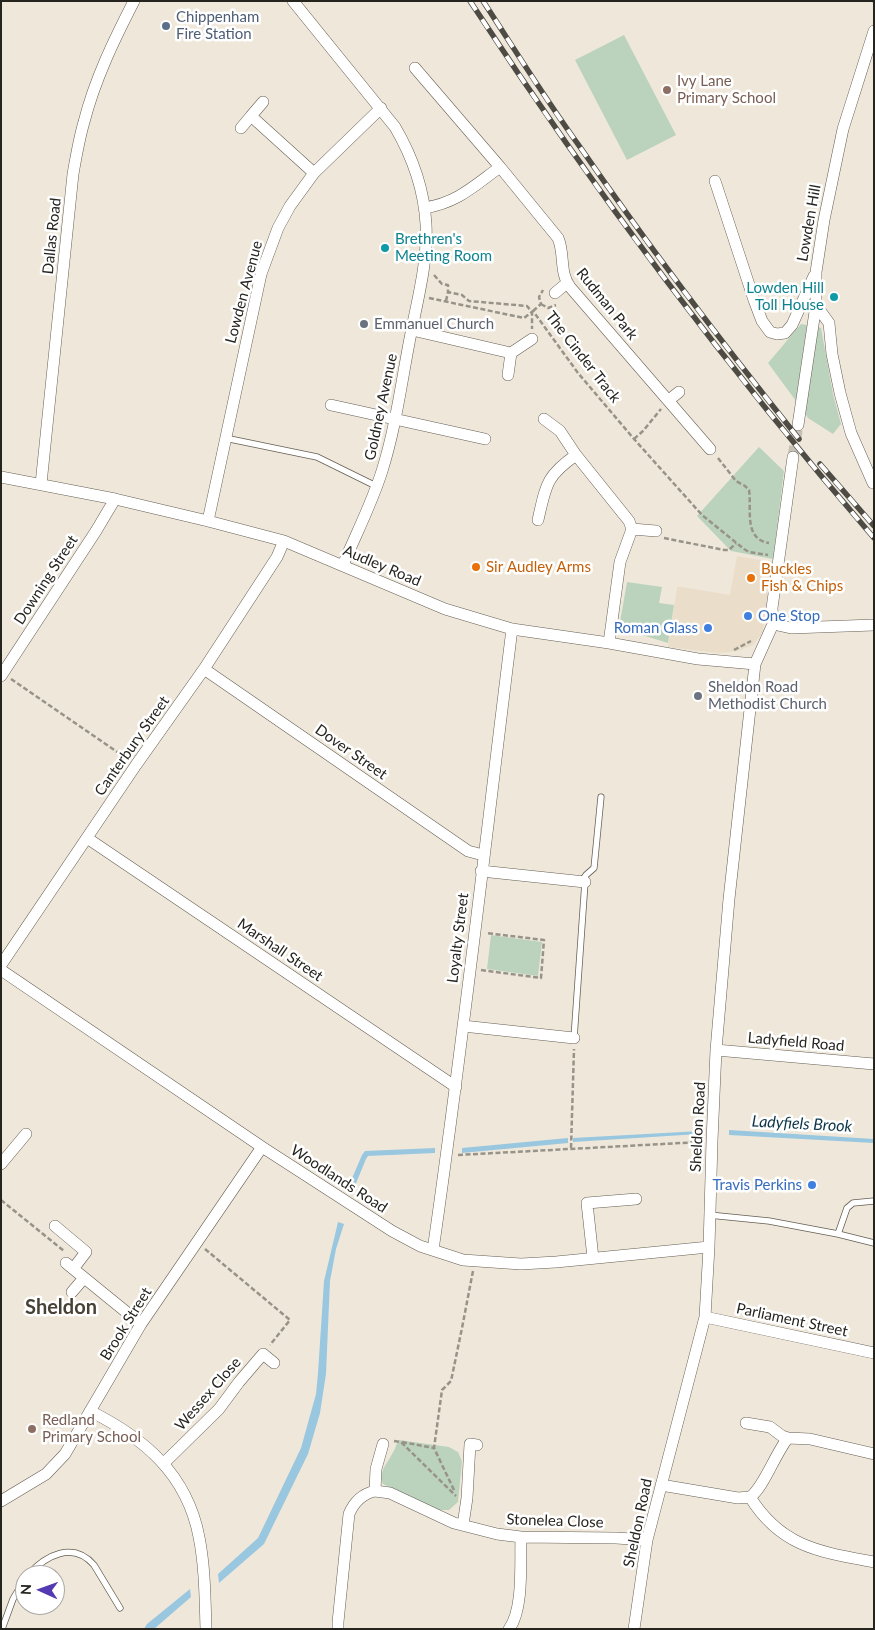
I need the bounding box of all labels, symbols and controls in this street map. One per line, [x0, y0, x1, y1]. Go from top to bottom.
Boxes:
place label: Chippenham Fire Station [176, 8, 259, 43]
marker: Chippenham Fire Station [160, 20, 172, 32]
place label: Ivy Lane Primary School [677, 72, 776, 107]
marker: Ivy Lane Primary School [661, 84, 673, 96]
street label: Lowden Hill [793, 183, 825, 263]
street label: Dallas Road [39, 197, 65, 275]
place label: Brethren's Meeting Room [395, 230, 492, 265]
street label: Lowden Avenue [222, 239, 266, 345]
marker: Brethren's Meeting Room [379, 242, 391, 254]
street label: Rudman Park [573, 264, 641, 344]
place label: Lowden Hill Toll House [746, 279, 824, 314]
marker: Lowden Hill Toll House [828, 291, 840, 303]
street label: The Cinder Track [542, 308, 624, 406]
place label: Emmanuel Church [374, 315, 494, 333]
marker: Emmanuel Church [358, 318, 370, 330]
street label: Goldney Avenue [361, 352, 401, 462]
street label: Downing Street [10, 532, 82, 628]
street label: Audley Road [340, 542, 424, 590]
place label: Sir Audley Arms [486, 558, 591, 576]
place label: Buckles Fish & Chips [761, 560, 843, 595]
marker: Sir Audley Arms [470, 561, 482, 573]
marker: Buckles Fish & Chips [745, 572, 757, 584]
place label: One Stop [758, 607, 820, 625]
marker: One Stop [742, 610, 754, 622]
place label: Roman Glass [614, 619, 698, 637]
marker: Roman Glass [702, 622, 714, 634]
place label: Sheldon Road Methodist Church [708, 678, 827, 713]
marker: Sheldon Road Methodist Church [692, 690, 704, 702]
street label: Canterbury Street [91, 693, 173, 799]
street label: Dover Street [311, 721, 391, 783]
street label: Loyalty Street [444, 892, 472, 984]
street label: Marshall Street [234, 915, 326, 985]
street label: Ladyfield Road [747, 1029, 845, 1055]
street label: Sheldon Road [687, 1081, 709, 1173]
water label: Ladyfiels Brook [751, 1112, 853, 1136]
street label: Woodlands Road [287, 1141, 391, 1217]
place label: Travis Perkins [712, 1176, 802, 1194]
marker: Travis Perkins [806, 1179, 818, 1191]
street label: Brook Street [96, 1284, 156, 1364]
district label: Sheldon [25, 1296, 97, 1320]
street label: Parliament Street [735, 1299, 849, 1341]
street label: Wessex Close [171, 1354, 245, 1434]
place label: Redland Primary School [42, 1411, 141, 1446]
marker: Redland Primary School [26, 1423, 38, 1435]
street label: Sheldon Road [620, 1477, 656, 1569]
street label: Stonelea Close [506, 1510, 604, 1532]
north arrow [15, 1565, 65, 1615]
text: N [17, 1584, 34, 1595]

